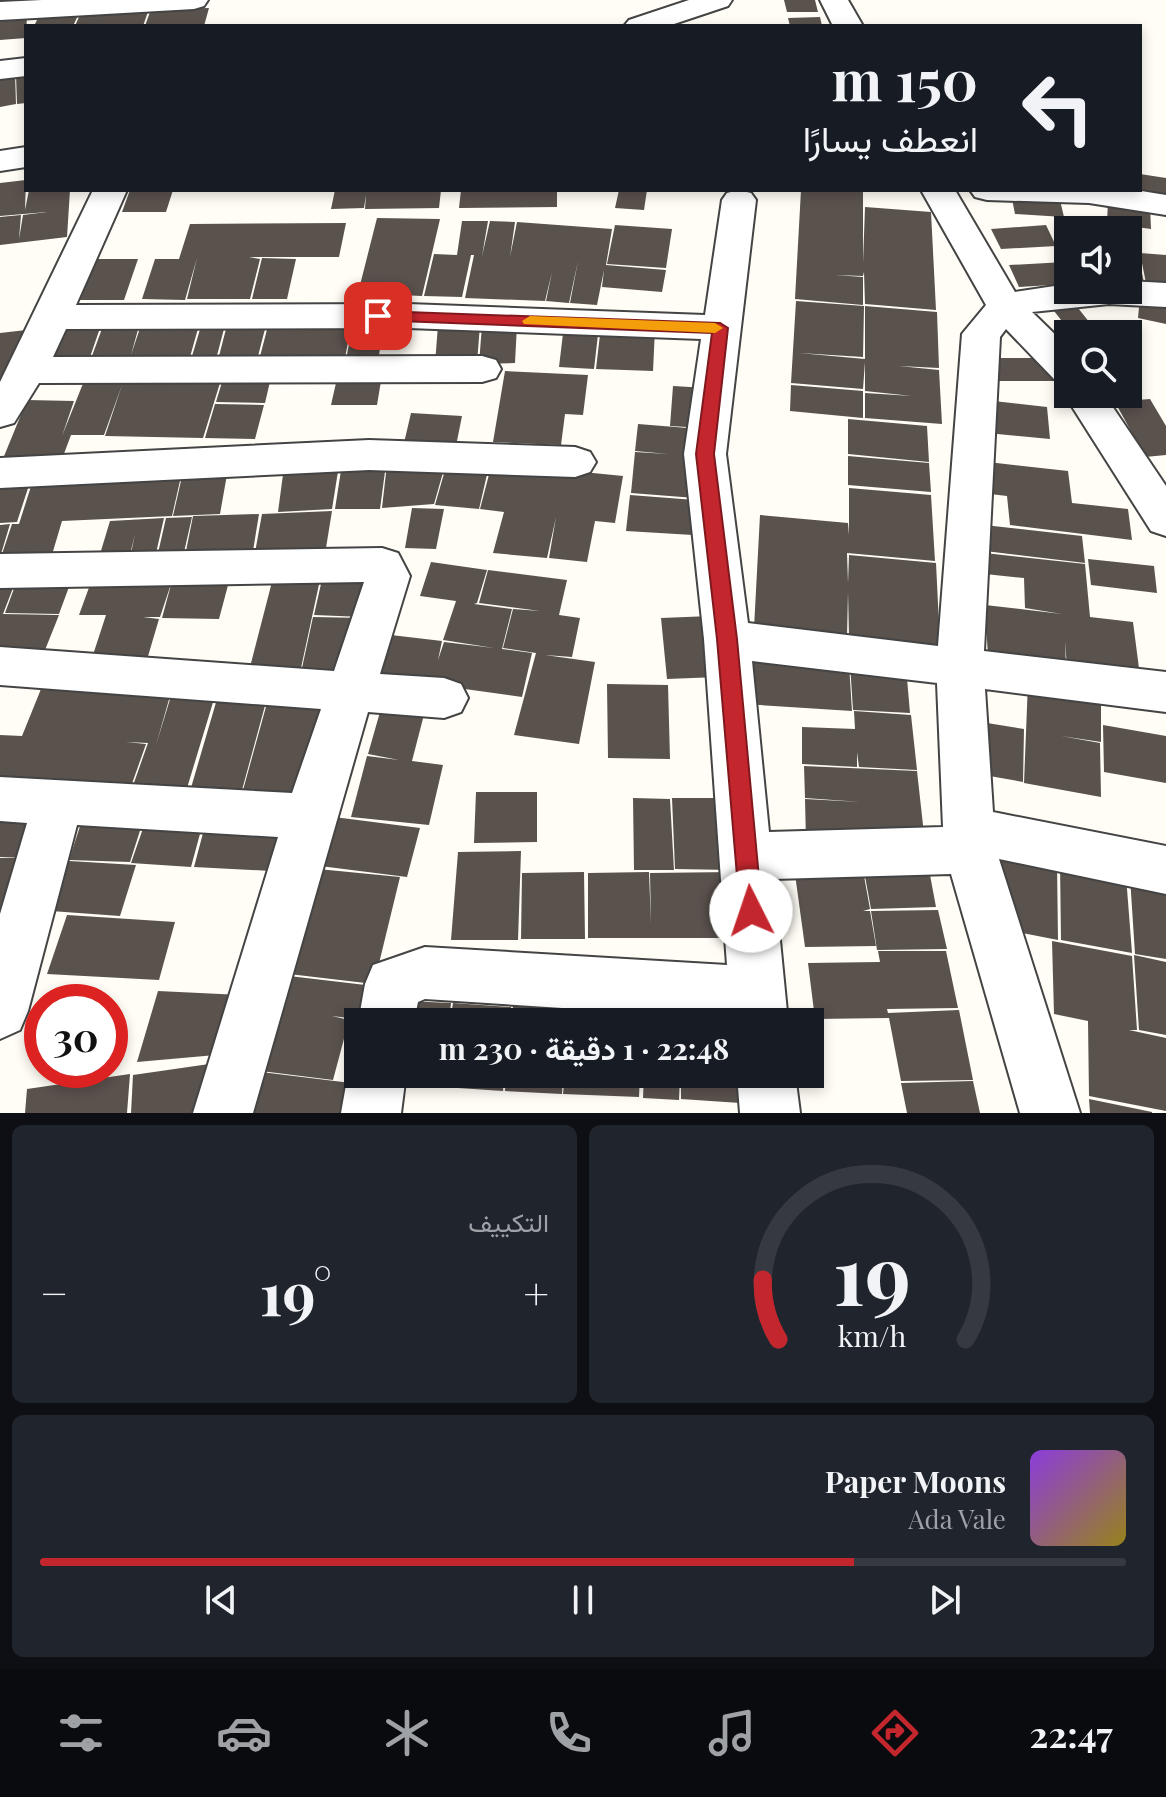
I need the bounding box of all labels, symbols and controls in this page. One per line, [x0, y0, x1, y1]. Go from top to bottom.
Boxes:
text: 150 m [832, 41, 978, 116]
icon: left [1006, 56, 1110, 160]
text: انعطف يسارًا [803, 113, 978, 161]
map controls [1054, 216, 1142, 408]
button: sound [1054, 216, 1142, 304]
pin [344, 282, 412, 350]
icon: arrive [356, 294, 400, 338]
button: search [1054, 320, 1142, 408]
position arrow [709, 869, 793, 953]
speed limit sign: 30 [24, 984, 128, 1088]
text: 22:48 · 1 دقيقة · 230 m [439, 1028, 729, 1068]
text: التكييف [468, 1204, 549, 1239]
text: 19 [833, 1216, 910, 1327]
text: 19° [260, 1251, 332, 1331]
text: − [40, 1262, 68, 1321]
text: + [523, 1262, 549, 1321]
text: km/h [837, 1316, 906, 1354]
text: Paper Moons [825, 1461, 1006, 1501]
text: Ada Vale [908, 1501, 1006, 1536]
icon: previous [199, 1578, 243, 1622]
icon: pause [561, 1578, 605, 1622]
icon: next [923, 1578, 967, 1622]
icon: filters [53, 1705, 109, 1761]
icon: car [216, 1705, 272, 1761]
icon: climate [379, 1705, 435, 1761]
icon: phone [541, 1705, 597, 1761]
icon: music [704, 1705, 760, 1761]
icon: directions [867, 1705, 923, 1761]
text: 22:47 [1030, 1709, 1113, 1757]

